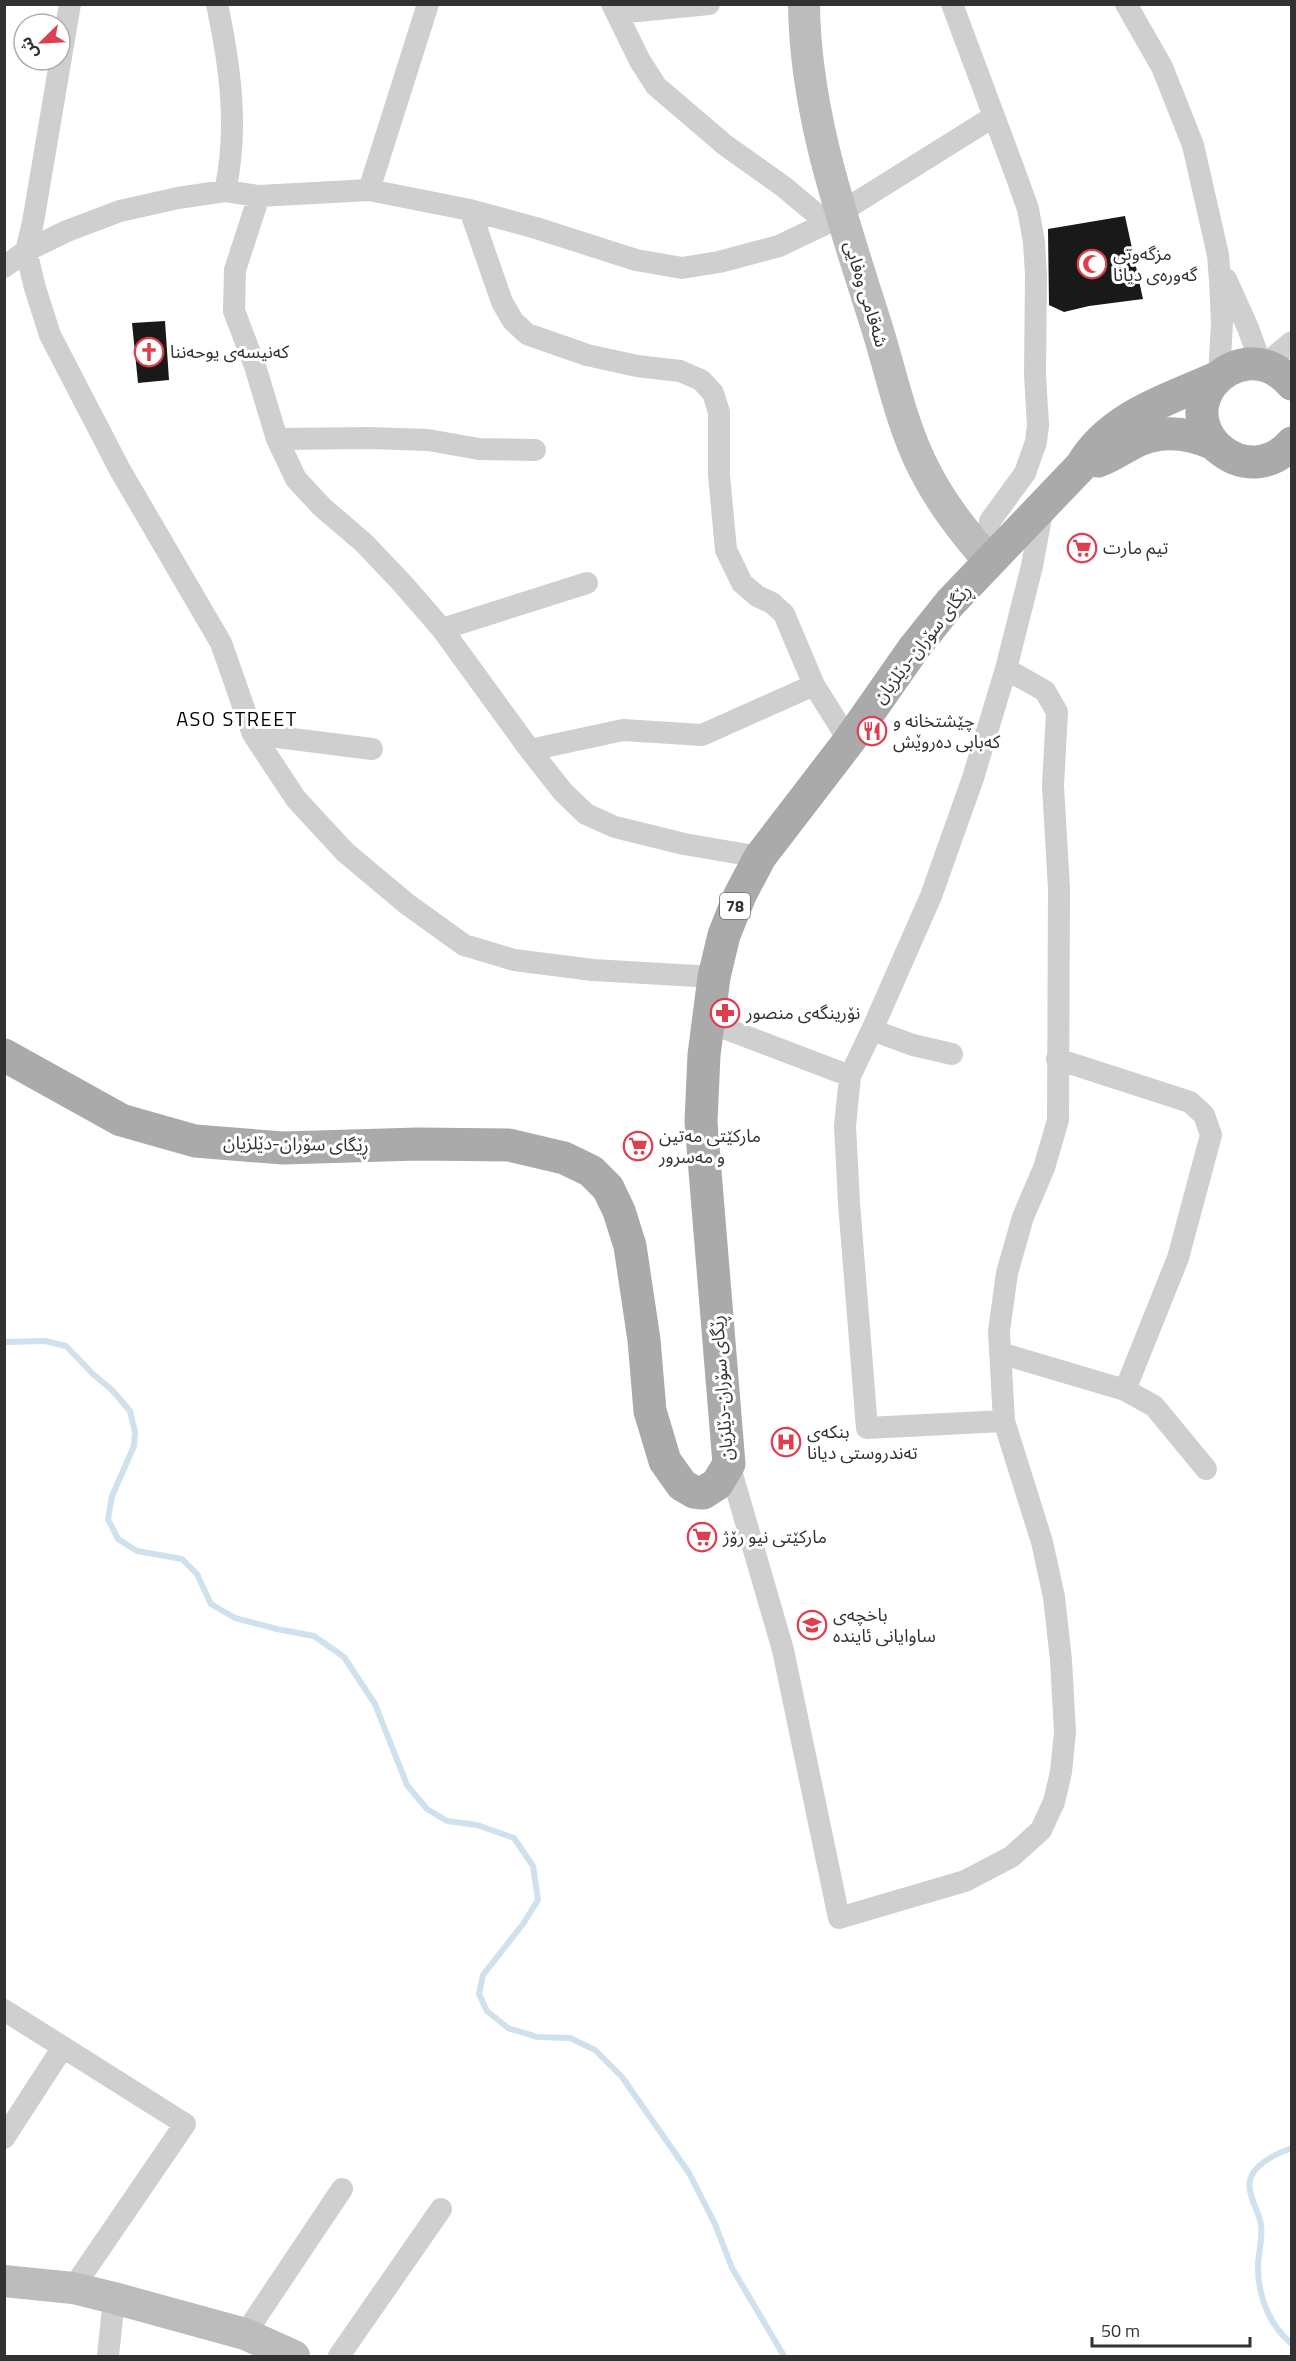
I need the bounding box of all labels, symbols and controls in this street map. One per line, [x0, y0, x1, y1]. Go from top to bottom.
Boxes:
north arrow [12, 12, 72, 72]
text: ش [13, 33, 44, 63]
street label: شەقامی وەفایی [837, 237, 895, 350]
place label: مزگەوتی گەورەی دیانا [1113, 240, 1198, 288]
mosque icon: مزگەوتی گەورەی دیانا [1076, 248, 1108, 280]
church icon: کەنیسەی یوحەننا [133, 336, 165, 368]
place label: کەنیسەی یوحەننا [170, 338, 289, 365]
supermarket icon: تیم مارت [1066, 532, 1098, 564]
place label: تیم مارت [1103, 534, 1168, 561]
street label: ڕێگای سۆران-دێلزیان [866, 578, 979, 711]
district label: ASO STREET [176, 703, 298, 734]
place label: چێشتخانە و کەبابی دەروێش [893, 707, 1001, 755]
restaurant icon: چێشتخانە و کەبابی دەروێش [856, 715, 888, 747]
road number: 78 [720, 893, 750, 919]
pharmacy icon: نۆرینگه‌ی منصور [709, 997, 741, 1029]
place label: نۆرینگه‌ی منصور [745, 999, 860, 1026]
place label: مارکێتی مەتین و مەسرور [658, 1122, 761, 1170]
street label: ڕێگای سۆران-دێلزیان [223, 1129, 369, 1160]
supermarket icon: مارکێتی مەتین و مەسرور [622, 1130, 654, 1162]
street label: ڕێگای سۆران-دێلزیان [703, 1314, 742, 1462]
place label: بنکەی تەندروستی دیانا [807, 1418, 918, 1466]
hospital icon: بنکەی تەندروستی دیانا [770, 1426, 802, 1458]
supermarket icon: مارکێتی نیو رۆژ [686, 1521, 718, 1553]
place label: مارکێتی نیو رۆژ [722, 1523, 827, 1550]
place label: باخچەی ساوایانی ئایندە [833, 1601, 936, 1649]
school or university icon: باخچەی ساوایانی ئایندە [796, 1609, 828, 1641]
scale bar [1092, 2310, 1250, 2348]
text: 50 m [1101, 2317, 1140, 2344]

